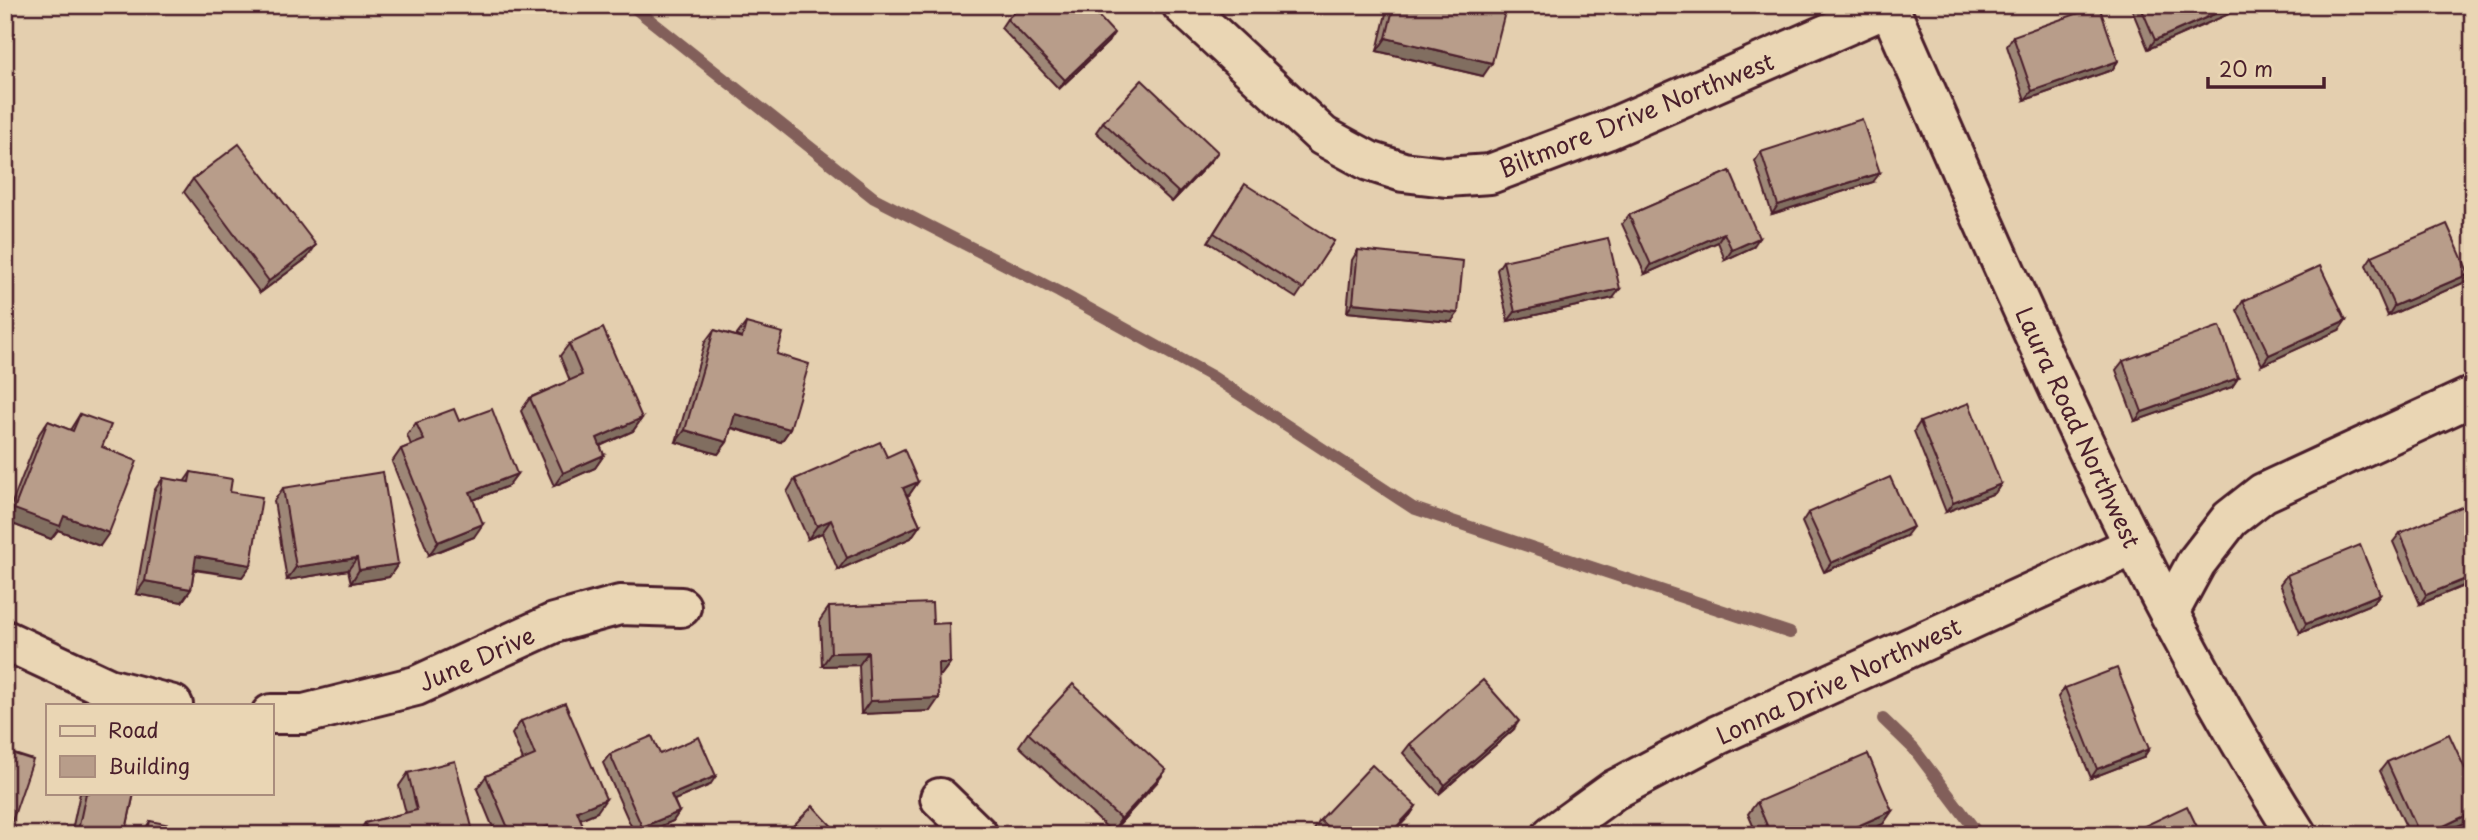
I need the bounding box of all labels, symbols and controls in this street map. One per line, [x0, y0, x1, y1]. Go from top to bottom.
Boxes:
street label: Biltmore Drive Northwest [1493, 42, 1779, 186]
scale bar [2208, 46, 2324, 90]
text: 20 m [2219, 52, 2273, 84]
street label: Laura Road Northwest [2007, 300, 2151, 554]
street label: Lonna Drive Northwest [1710, 607, 1966, 753]
street label: June Drive [412, 616, 540, 700]
legend [46, 704, 273, 794]
text: Road [108, 713, 159, 745]
text: Building [108, 749, 190, 781]

